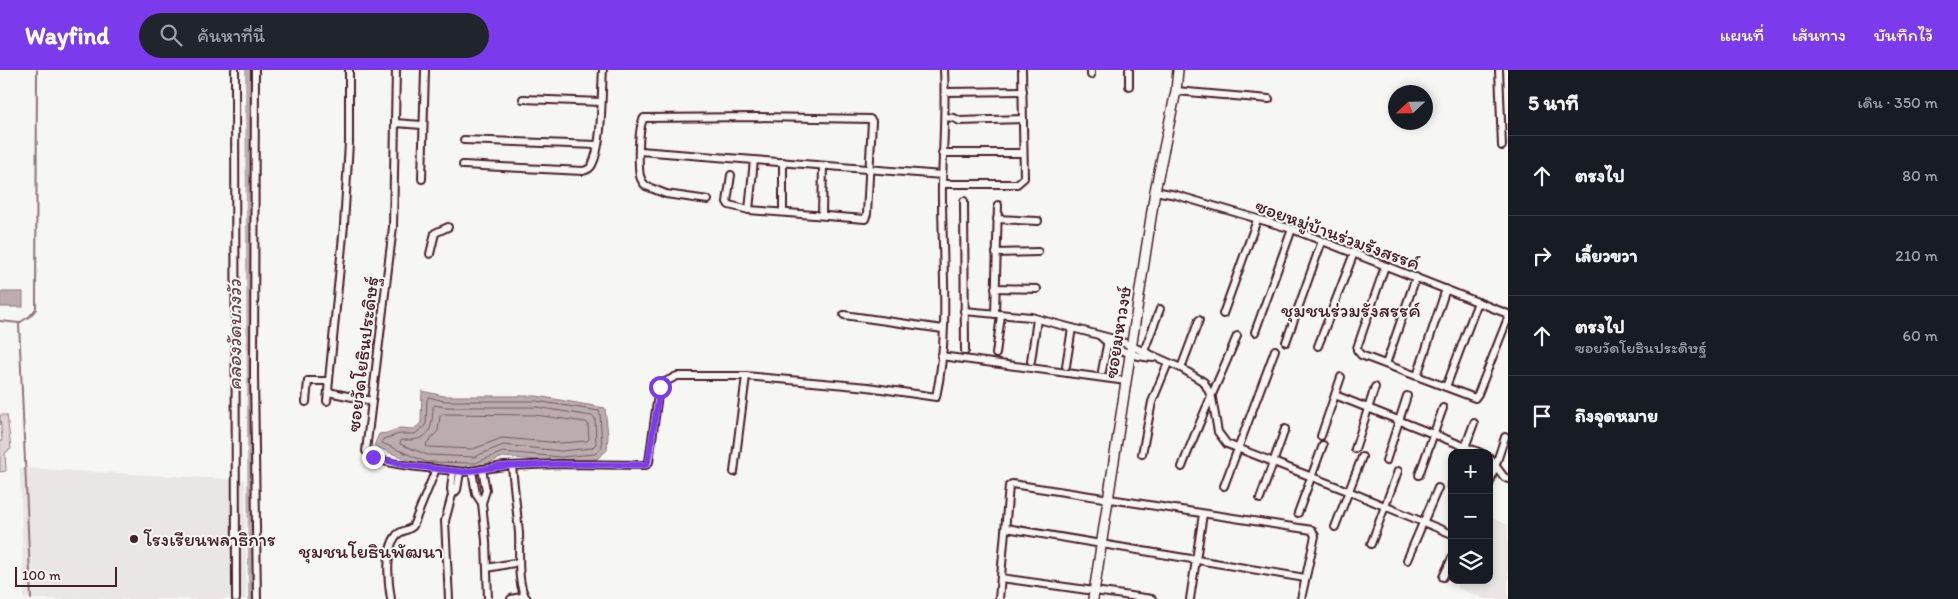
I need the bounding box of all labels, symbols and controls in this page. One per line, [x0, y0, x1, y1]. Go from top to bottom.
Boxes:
search box [139, 13, 489, 58]
text: Wayfind [25, 21, 109, 50]
icon: search [157, 21, 185, 49]
text: ค้นหาที่นี่ [197, 24, 265, 47]
text: แผนที่ [1720, 24, 1764, 46]
text: เส้นทาง [1792, 24, 1846, 46]
text: บันทึกไว้ [1874, 24, 1933, 46]
north arrow [1388, 85, 1433, 130]
text: 5 นาที [1528, 90, 1579, 115]
text: เดิน · 350 m [1857, 93, 1938, 112]
icon: ahead [1528, 162, 1556, 190]
text: ตรงไป [1575, 164, 1625, 187]
text: 80 m [1902, 166, 1938, 185]
street label: ซอยหมู่บ้านร่วมรังสรรค์ [1252, 194, 1423, 277]
icon: right [1528, 242, 1556, 270]
text: เลี้ยวขวา [1575, 244, 1638, 267]
text: 210 m [1895, 246, 1938, 265]
street label: ซอยวัดโยธินประดิษฐ์ [342, 275, 384, 433]
water label: คลองวัดบางวัว [222, 278, 246, 390]
street label: ซอยมหาวงษ์ [1099, 284, 1136, 380]
district label: ชุมชนร่วมรังสรรค์ [1281, 298, 1421, 323]
text: ตรงไป [1575, 315, 1625, 338]
icon: ahead [1528, 322, 1556, 350]
text: 60 m [1903, 326, 1938, 345]
text: ซอยวัดโยธินประดิษฐ์ [1575, 338, 1707, 357]
route start [649, 376, 672, 399]
icon: arrive [1528, 402, 1556, 430]
text: ถึงจุดหมาย [1575, 404, 1658, 427]
route end [362, 446, 385, 469]
map controls [1448, 449, 1493, 584]
button: + [1448, 449, 1493, 494]
button: − [1448, 494, 1493, 539]
place label: โรงเรียนพลาธิการ [143, 528, 276, 551]
marker: โรงเรียนพลาธิการ [128, 533, 140, 545]
district label: ชุมชนโยธินพัฒนา [299, 539, 443, 564]
button: layers [1448, 539, 1493, 584]
scale bar [15, 564, 118, 587]
text: 100 m [22, 567, 61, 584]

